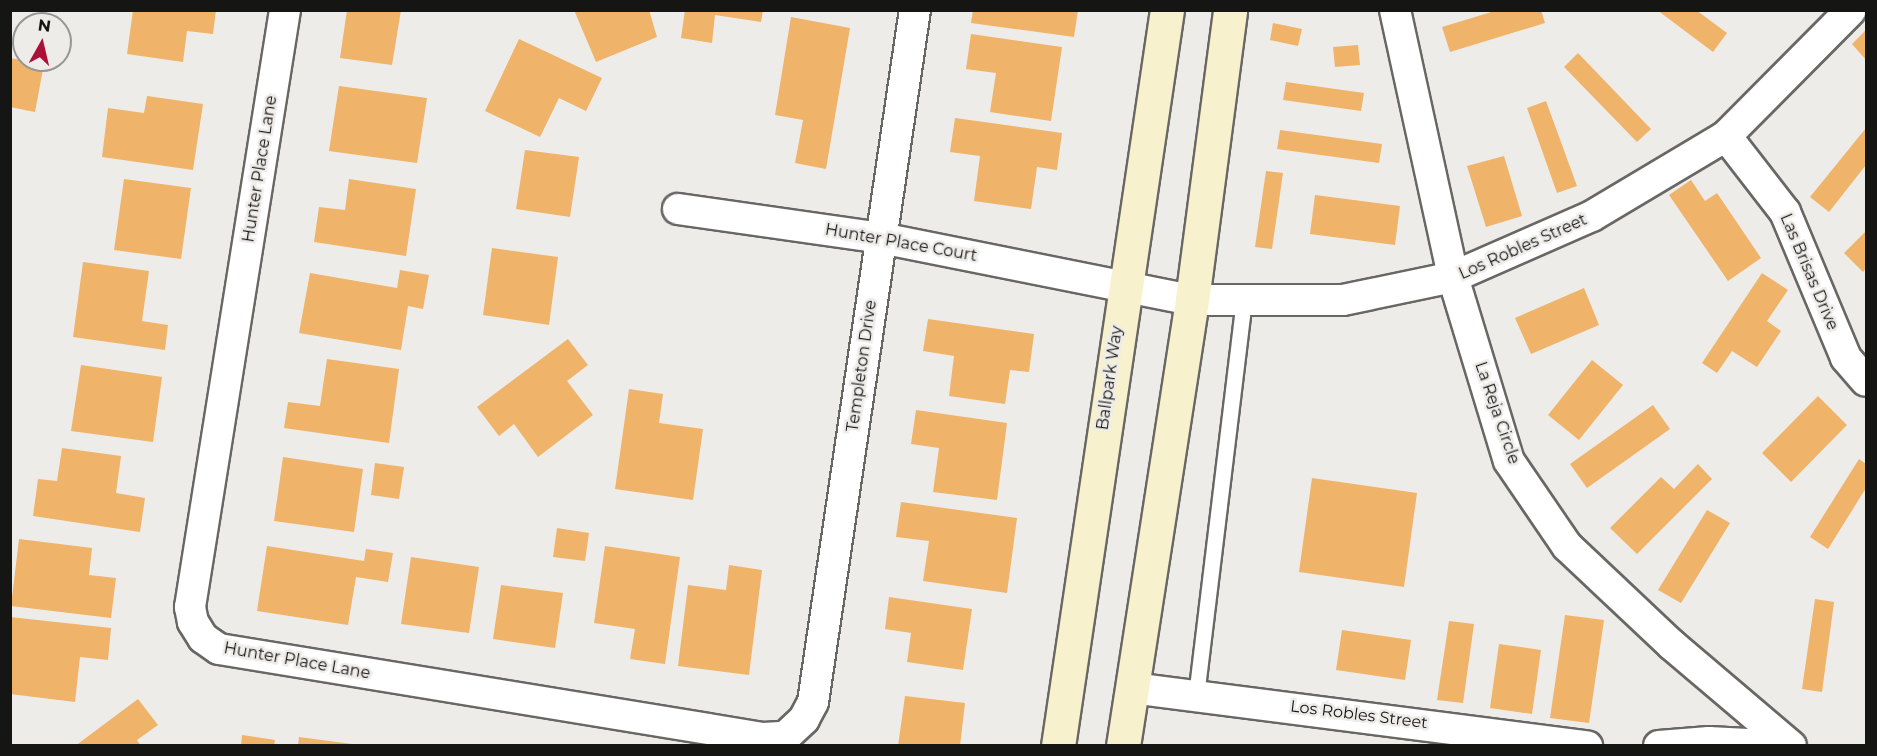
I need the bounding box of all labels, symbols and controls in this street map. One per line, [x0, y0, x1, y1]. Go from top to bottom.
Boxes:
north arrow [12, 12, 72, 72]
text: N [37, 15, 52, 36]
street label: Hunter Place Lane [239, 94, 281, 244]
street label: Los Robles Street [1456, 210, 1590, 284]
street label: Las Brisas Drive [1776, 211, 1842, 333]
street label: Hunter Place Court [824, 220, 978, 266]
street label: Templeton Drive [843, 299, 881, 433]
street label: Ballpark Way [1093, 325, 1127, 431]
street label: La Reja Circle [1471, 359, 1523, 467]
street label: Hunter Place Lane [222, 639, 372, 683]
street label: Los Robles Street [1289, 697, 1429, 733]

